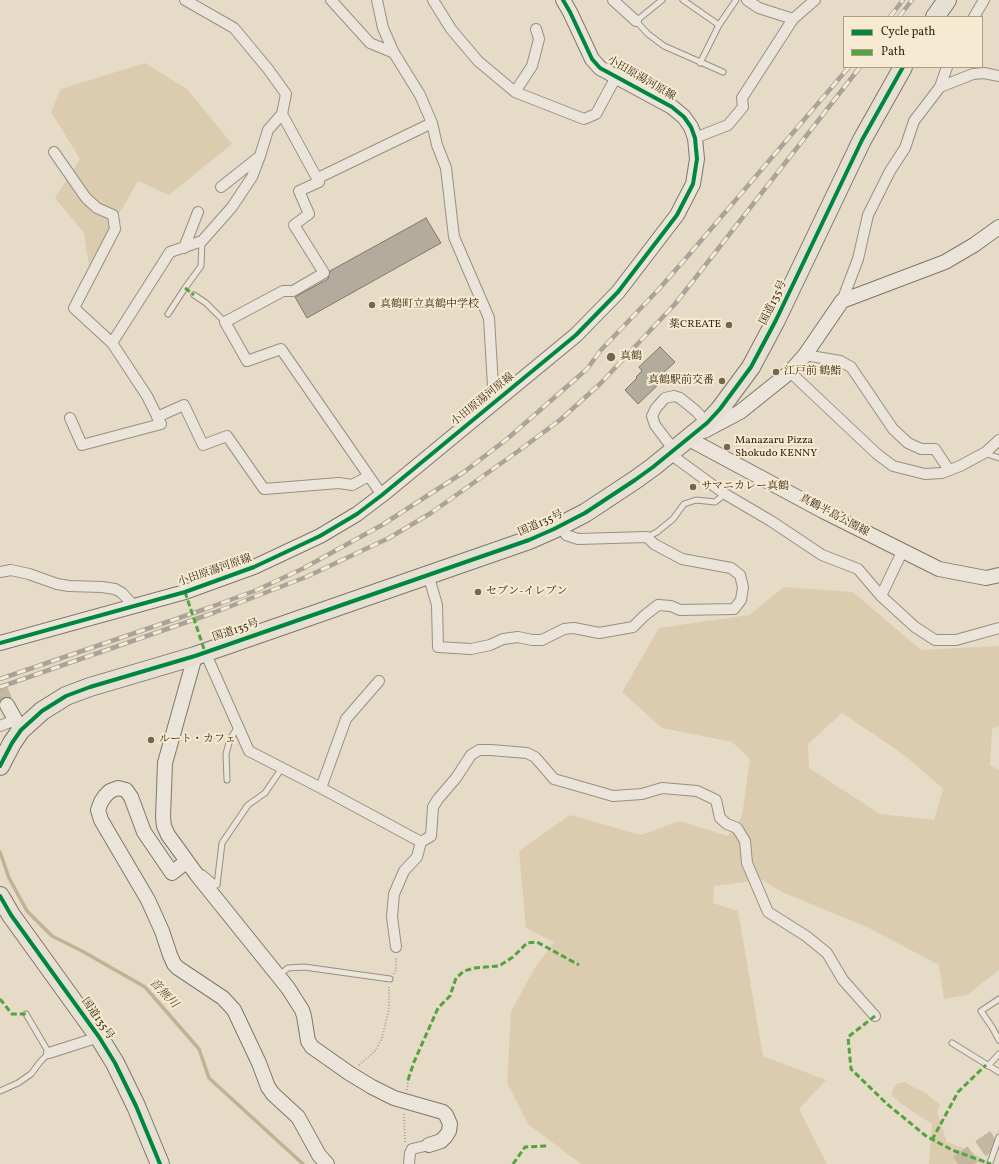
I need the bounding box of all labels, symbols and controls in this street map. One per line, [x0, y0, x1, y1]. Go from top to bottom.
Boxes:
legend [843, 16, 983, 68]
text: Cycle path [881, 24, 936, 40]
text: Path [881, 44, 905, 60]
street label: 小田原湯河原線 [604, 54, 678, 104]
street label: 国道135号 [758, 278, 790, 328]
place label: 真鶴町立真鶴中学校 [380, 298, 479, 312]
marker: 真鶴町立真鶴中学校 [367, 300, 377, 310]
place label: 薬CREATE [669, 318, 721, 332]
marker: 薬CREATE [724, 320, 734, 330]
place label: 真鶴 [620, 350, 642, 364]
marker: 真鶴 [605, 351, 617, 363]
place label: 江戸前 鶴鮨 [784, 365, 841, 379]
marker: 江戸前 鶴鮨 [771, 367, 781, 377]
street label: 小田原湯河原線 [449, 371, 517, 429]
place label: 真鶴駅前交番 [648, 374, 714, 388]
marker: 真鶴駅前交番 [717, 376, 727, 386]
place label: Manazaru Pizza Shokudo KENNY [735, 434, 817, 460]
marker: Manazaru Pizza Shokudo KENNY [722, 442, 732, 452]
place label: サマニカレー真鶴 [701, 480, 789, 494]
marker: サマニカレー真鶴 [688, 482, 698, 492]
street label: 真鶴半島公園線 [797, 492, 871, 540]
street label: 国道135号 [516, 508, 566, 540]
street label: 小田原湯河原線 [176, 552, 254, 590]
place label: セブン-イレブン [486, 585, 568, 599]
marker: セブン-イレブン [473, 587, 483, 597]
street label: 国道135号 [211, 617, 261, 645]
place label: ルート・カフェ [159, 733, 236, 747]
marker: ルート・カフェ [146, 735, 156, 745]
water label: 音無川 [145, 976, 181, 1012]
street label: 国道135号 [78, 995, 116, 1043]

